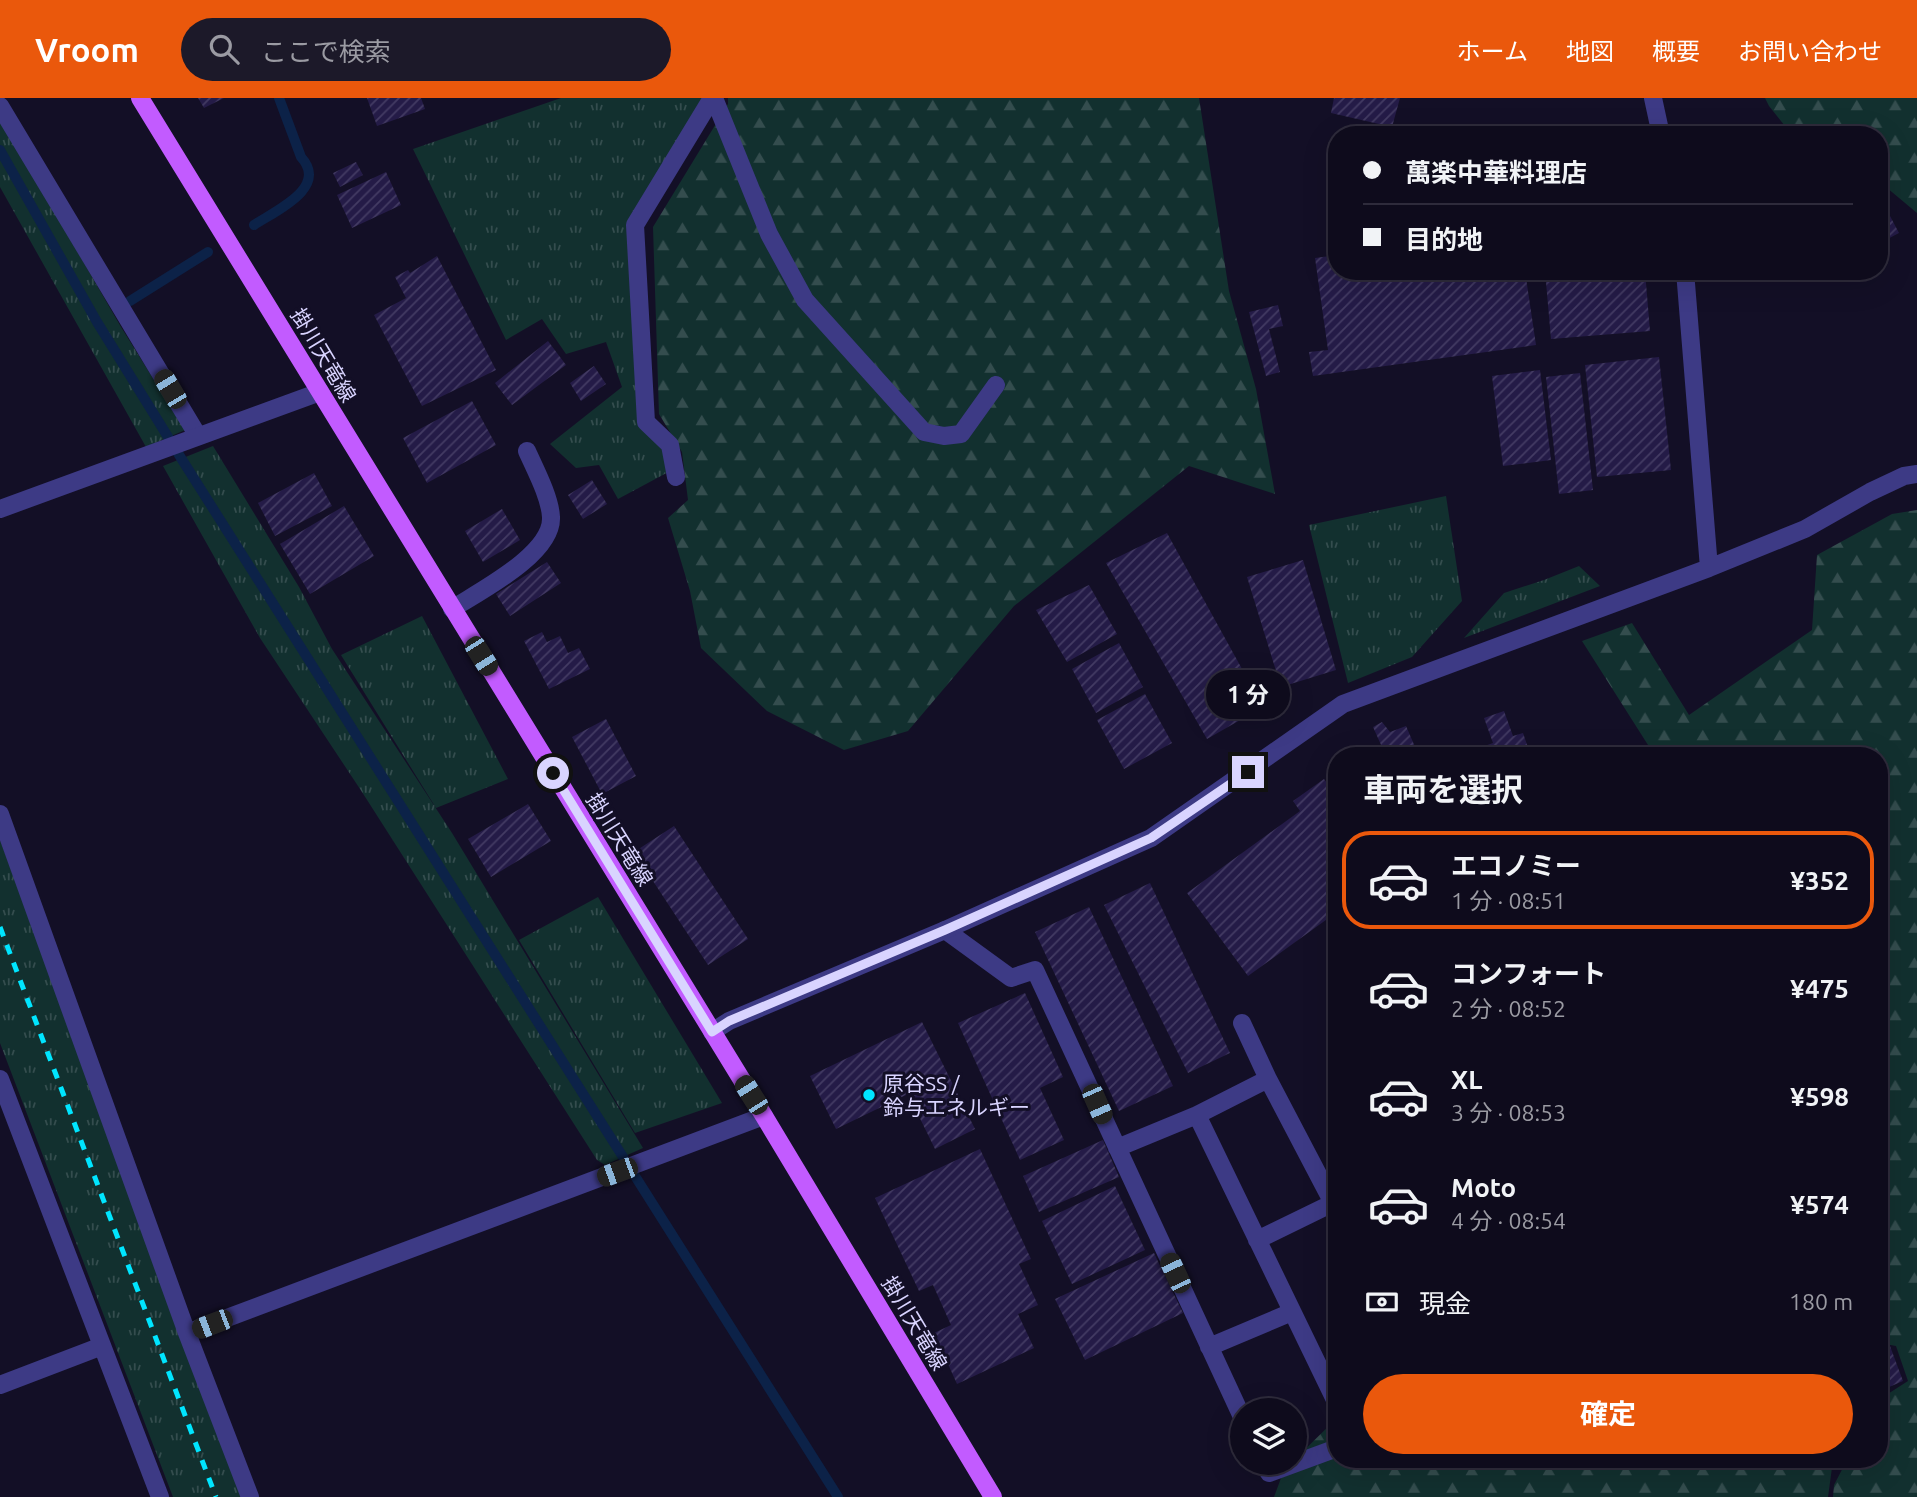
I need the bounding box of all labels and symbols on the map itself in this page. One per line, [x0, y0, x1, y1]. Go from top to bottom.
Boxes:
street label: 掛川天竜線 [287, 304, 361, 406]
car [151, 366, 190, 412]
car [461, 633, 502, 679]
callout: 1 分 [1206, 670, 1290, 720]
route end [1232, 756, 1264, 788]
route start [537, 757, 569, 789]
street label: 掛川天竜線 [582, 788, 658, 890]
place label: 原谷SS / 鈴与エネルギー [883, 1071, 1030, 1119]
car [731, 1072, 772, 1118]
car [1079, 1081, 1116, 1127]
marker: 原谷SS / 鈴与エネルギー [861, 1087, 877, 1103]
car [594, 1155, 641, 1189]
car [1157, 1250, 1194, 1296]
street label: 掛川天竜線 [878, 1272, 952, 1374]
car [189, 1307, 236, 1341]

